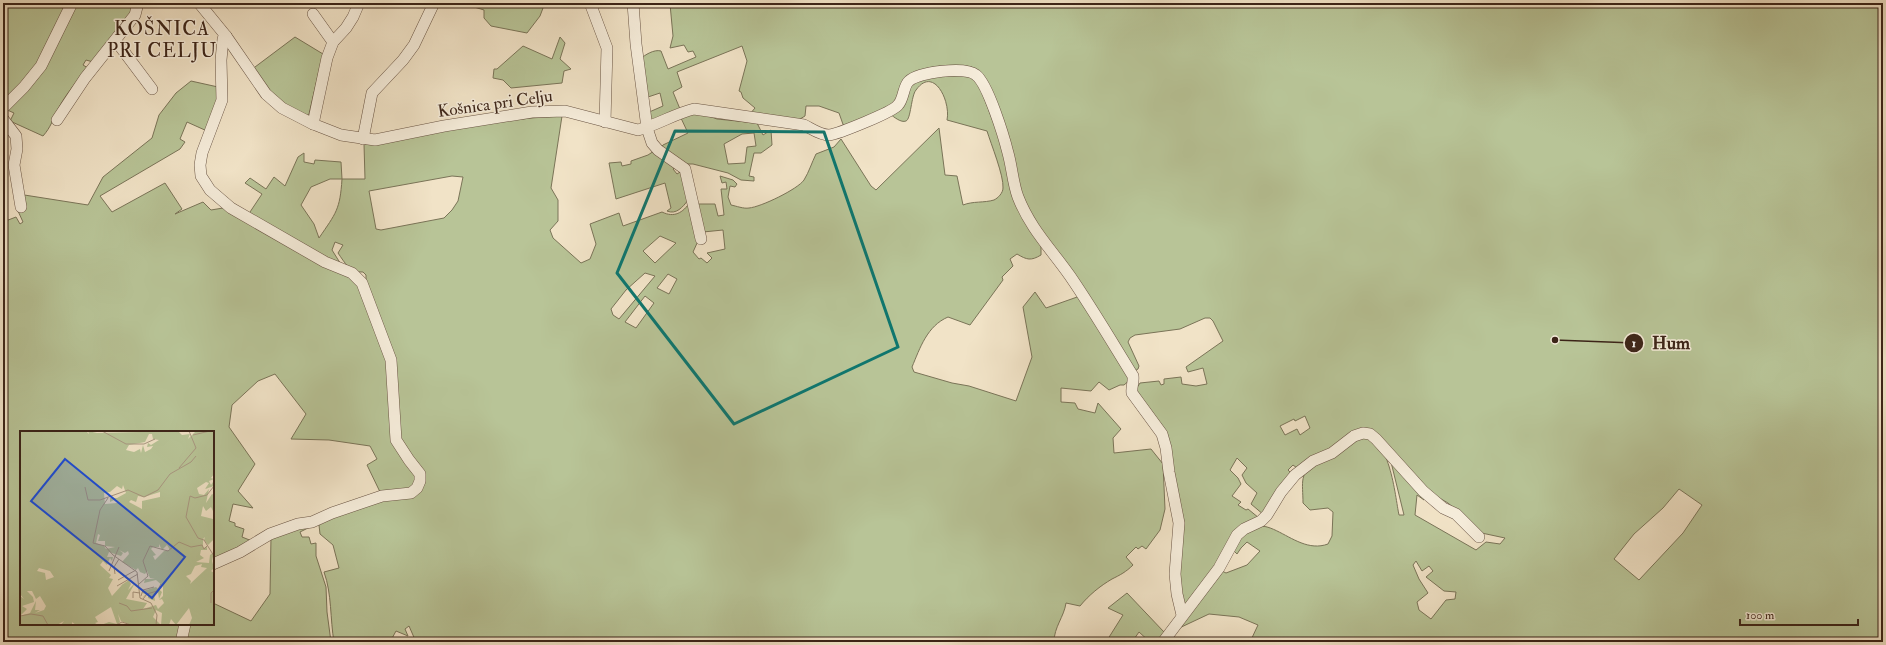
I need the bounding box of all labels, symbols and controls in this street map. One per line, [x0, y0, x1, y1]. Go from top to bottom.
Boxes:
district label: KOŠNICA PRI CELJU [107, 15, 217, 63]
street label: Košnica pri Celju [436, 85, 554, 123]
callout: Hum [1624, 328, 1698, 358]
text: Hum [1652, 332, 1691, 355]
text: 1 [1632, 336, 1636, 351]
inset map [20, 431, 214, 625]
scale bar [1740, 601, 1858, 627]
text: 100 m [1746, 608, 1775, 623]

